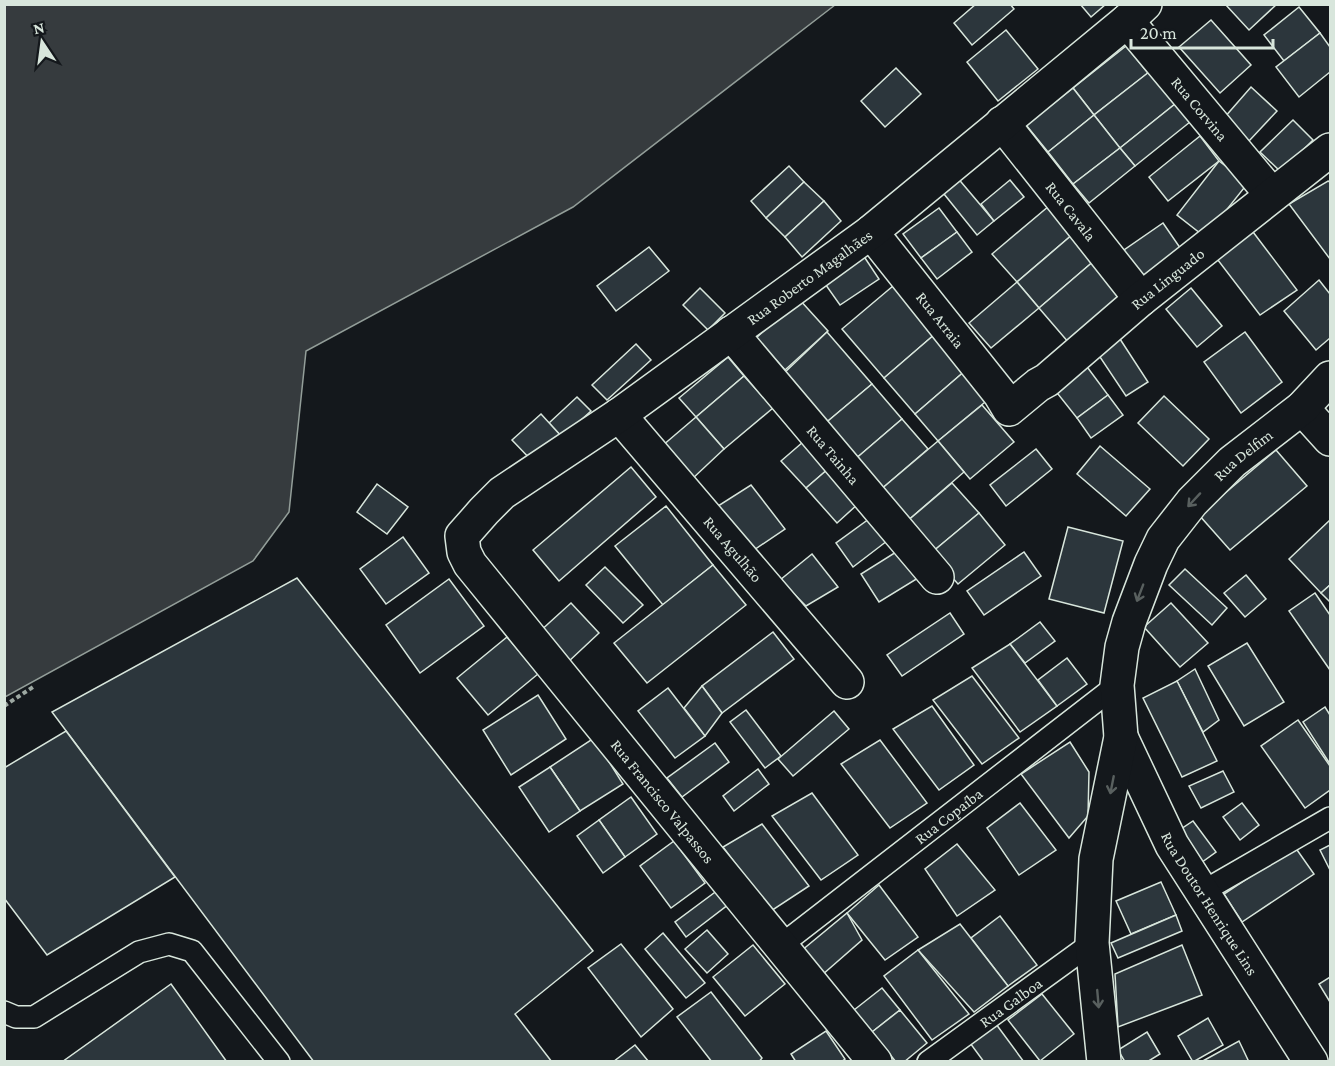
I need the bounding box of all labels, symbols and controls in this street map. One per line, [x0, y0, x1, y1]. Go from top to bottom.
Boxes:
north arrow [12, 12, 72, 72]
scale bar [1131, 12, 1274, 50]
text: N [32, 18, 46, 37]
text: 20 m [1140, 23, 1177, 43]
street label: Rua Corvina [1168, 73, 1232, 145]
street label: Rua Cavala [1042, 178, 1100, 245]
street label: Rua Roberto Magalhães [744, 226, 875, 328]
street label: Rua Linguado [1128, 245, 1208, 313]
street label: Rua Arraia [913, 289, 968, 352]
street label: Rua Tainha [804, 422, 863, 488]
street label: Rua Delfim [1210, 426, 1276, 484]
one-way arrow [1187, 493, 1201, 508]
street label: Rua Agulhão [700, 513, 766, 586]
one-way arrow [1134, 583, 1145, 602]
street label: Rua Francisco Valpassos [607, 736, 718, 867]
one-way arrow [1106, 774, 1117, 794]
street label: Rua Copaíba [912, 784, 986, 847]
street label: Rua Doutor Henrique Lins [1158, 829, 1261, 978]
street label: Rua Galboa [976, 974, 1046, 1031]
one-way arrow [1093, 988, 1104, 1008]

